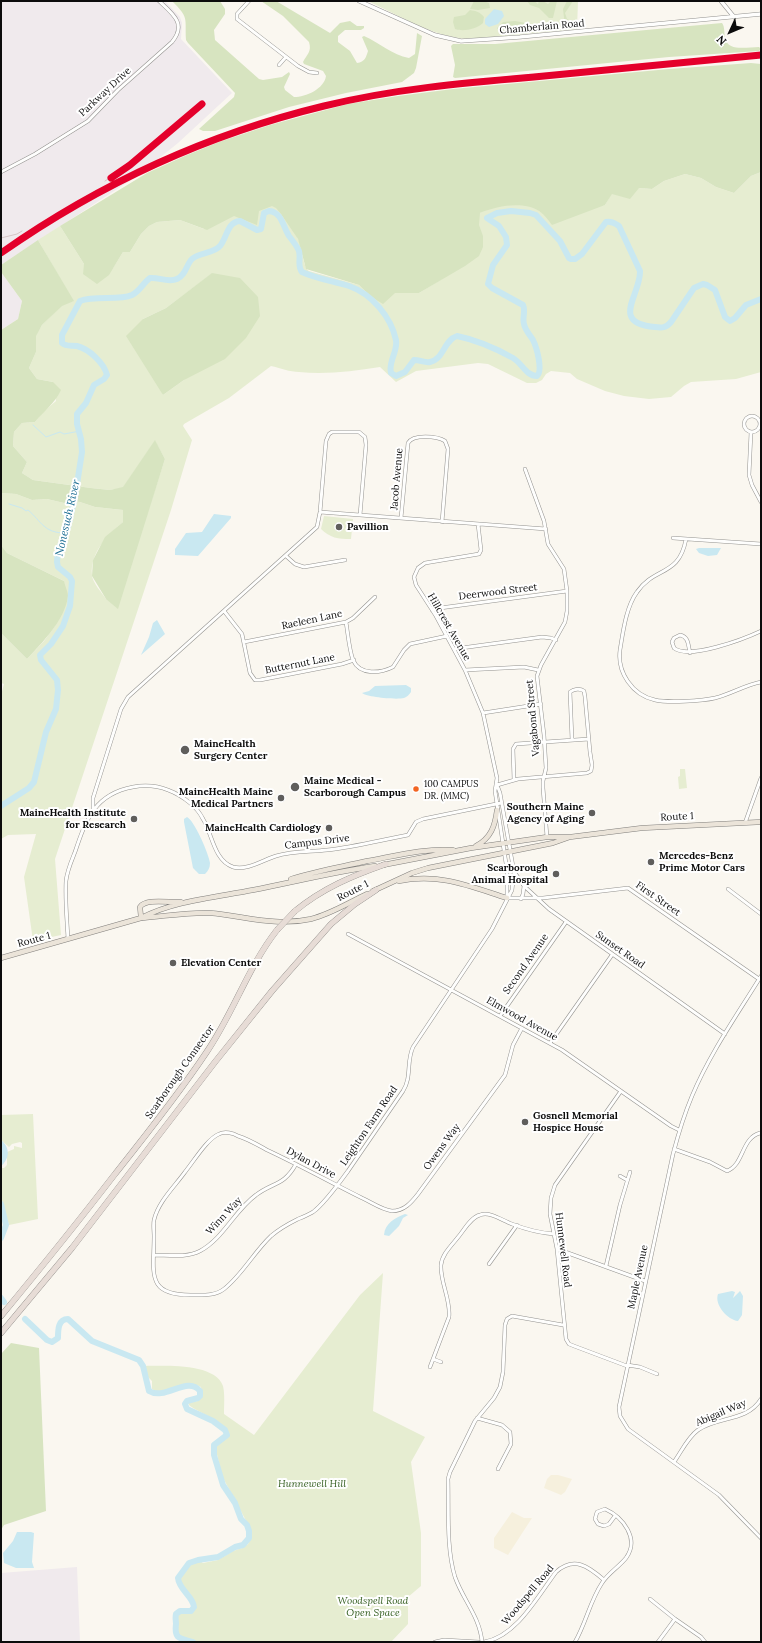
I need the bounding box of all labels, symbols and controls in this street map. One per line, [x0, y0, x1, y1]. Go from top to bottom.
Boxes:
north arrow [710, 12, 750, 52]
street label: Chamberlain Road [499, 17, 585, 37]
text: N [713, 32, 729, 48]
street label: Parkway Drive [77, 65, 133, 119]
street label: Jacob Avenue [388, 447, 406, 511]
water label: Nonesuch River [53, 478, 83, 558]
place label: Pavillion [347, 521, 389, 533]
marker: Pavillion [334, 522, 344, 532]
street label: Deerwood Street [458, 581, 538, 603]
street label: Hillcrest Avenue [425, 591, 473, 663]
street label: Raeleen Lane [281, 608, 343, 632]
street label: Butternut Lane [264, 651, 336, 677]
street label: Vagabond Street [524, 679, 542, 757]
place label: MaineHealth Surgery Center [194, 738, 268, 762]
marker: MaineHealth Surgery Center [179, 744, 191, 756]
place label: Maine Medical - Scarborough Campus [304, 775, 406, 798]
place label: 100 CAMPUS DR. (MMC) [424, 779, 478, 800]
marker: Maine Medical - Scarborough Campus [289, 781, 301, 793]
marker: 100 CAMPUS DR. (MMC) [411, 784, 421, 794]
place label: MaineHealth Maine Medical Partners [179, 786, 273, 810]
marker: MaineHealth Maine Medical Partners [276, 793, 286, 803]
place label: Southern Maine Agency of Aging [507, 801, 584, 824]
place label: MaineHealth Institute for Research [20, 807, 126, 830]
marker: Southern Maine Agency of Aging [587, 808, 597, 818]
street label: Route 1 [660, 810, 694, 824]
marker: MaineHealth Institute for Research [129, 814, 139, 824]
place label: MaineHealth Cardiology [205, 822, 321, 834]
marker: MaineHealth Cardiology [324, 823, 334, 833]
street label: Campus Drive [284, 832, 350, 852]
place label: Mercedes-Benz Prime Motor Cars [659, 850, 745, 874]
marker: Mercedes-Benz Prime Motor Cars [646, 857, 656, 867]
place label: Scarborough Animal Hospital [471, 862, 548, 886]
marker: Scarborough Animal Hospital [551, 869, 561, 879]
street label: Route 1 [335, 878, 371, 904]
street label: First Street [633, 879, 683, 919]
street label: Sunset Road [593, 929, 647, 971]
street label: Route 1 [16, 930, 52, 950]
street label: Second Avenue [501, 932, 551, 996]
place label: Elevation Center [181, 957, 261, 969]
marker: Elevation Center [168, 958, 178, 968]
street label: Elmwood Avenue [484, 994, 560, 1044]
street label: Scarborough Connector [143, 1023, 217, 1121]
street label: Leighton Farm Road [338, 1084, 400, 1168]
place label: Gosnell Memorial Hospice House [533, 1110, 618, 1134]
marker: Gosnell Memorial Hospice House [520, 1117, 530, 1127]
street label: Owens Way [421, 1121, 463, 1173]
street label: Dylan Drive [284, 1145, 338, 1181]
street label: Winn Way [203, 1195, 245, 1237]
street label: Hunnewell Road [552, 1212, 574, 1288]
street label: Maple Avenue [625, 1244, 651, 1310]
street label: Abigail Way [694, 1397, 748, 1429]
park label: Hunnewell Hill [278, 1478, 346, 1490]
street label: Woodspell Road [499, 1563, 557, 1627]
park label: Woodspell Road Open Space [338, 1595, 408, 1618]

